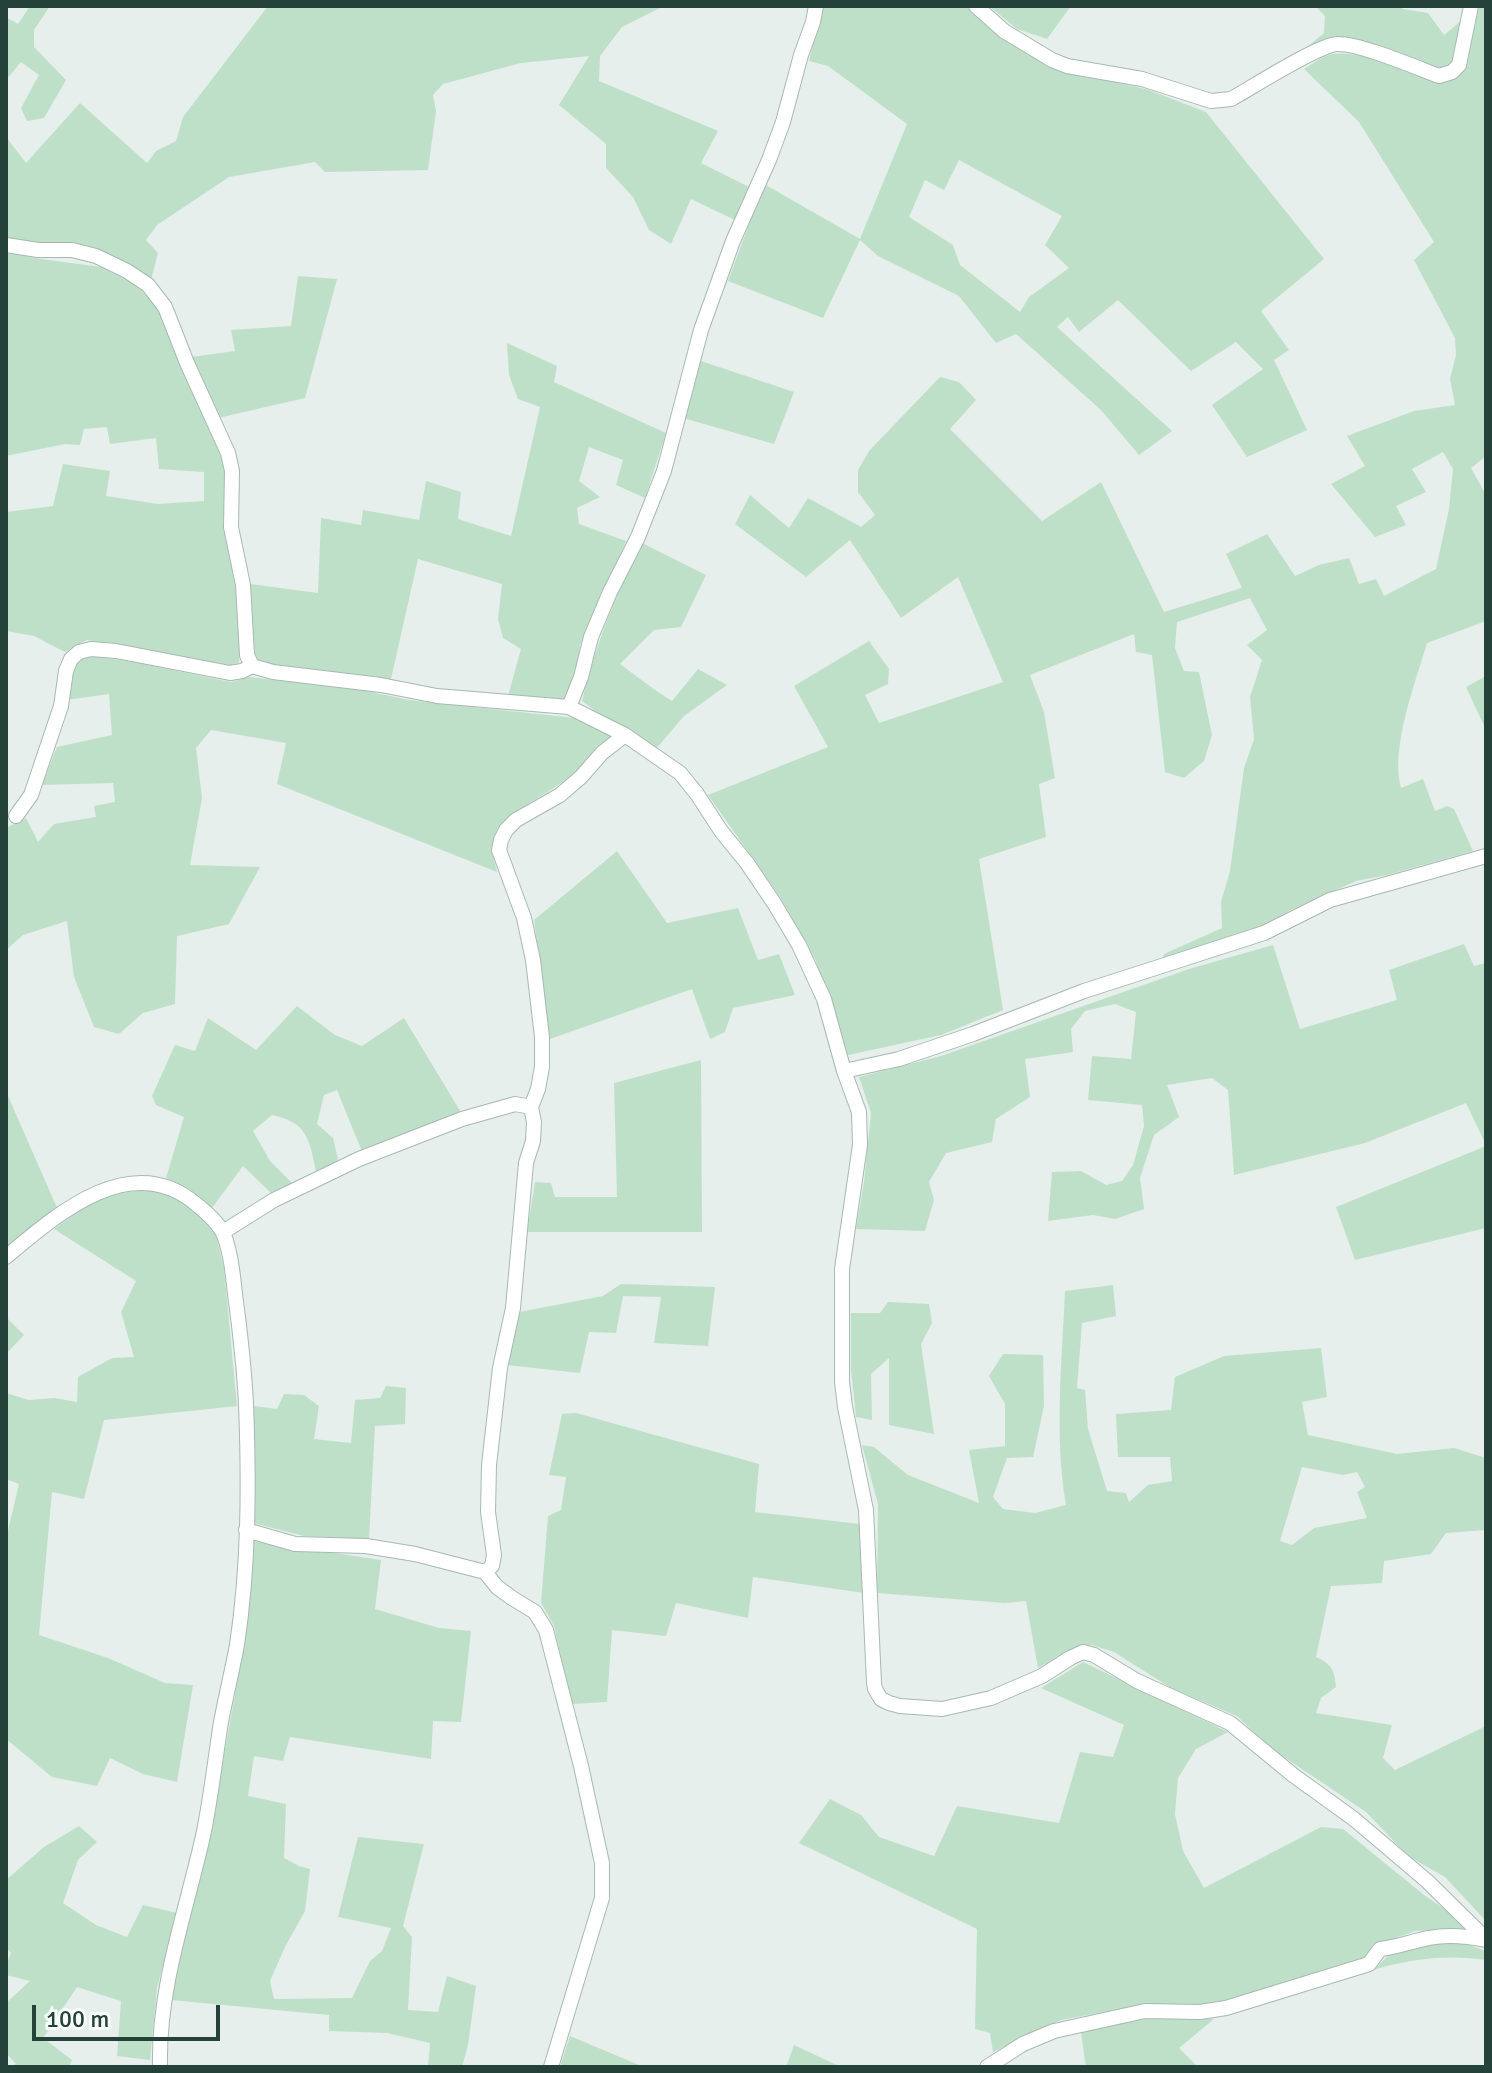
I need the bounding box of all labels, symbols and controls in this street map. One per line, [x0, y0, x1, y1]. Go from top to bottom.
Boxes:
scale bar [36, 1989, 224, 2039]
text: 100 m [46, 2004, 109, 2034]

